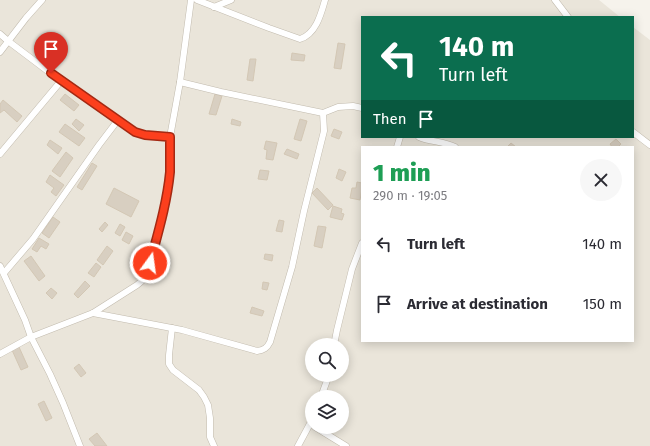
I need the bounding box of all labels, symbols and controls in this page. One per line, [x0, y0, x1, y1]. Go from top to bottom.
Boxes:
text: 140 m [439, 30, 515, 63]
pin [34, 32, 68, 73]
icon: left [373, 32, 425, 84]
icon: arrive [40, 38, 62, 60]
text: Turn left [439, 64, 508, 86]
icon: arrive [415, 108, 437, 130]
text: Then [373, 110, 407, 128]
text: 1 min [373, 159, 431, 187]
button: close [580, 159, 622, 201]
text: 290 m · 19:05 [373, 188, 447, 203]
icon: left [373, 233, 395, 255]
text: Turn left [407, 235, 465, 253]
text: 140 m [582, 235, 622, 253]
position arrow [129, 242, 171, 284]
icon: arrive [373, 293, 395, 315]
text: Arrive at destination [407, 295, 548, 313]
text: 150 m [583, 295, 622, 313]
map controls [305, 338, 349, 434]
button: search [305, 338, 349, 382]
button: layers [305, 390, 349, 434]

